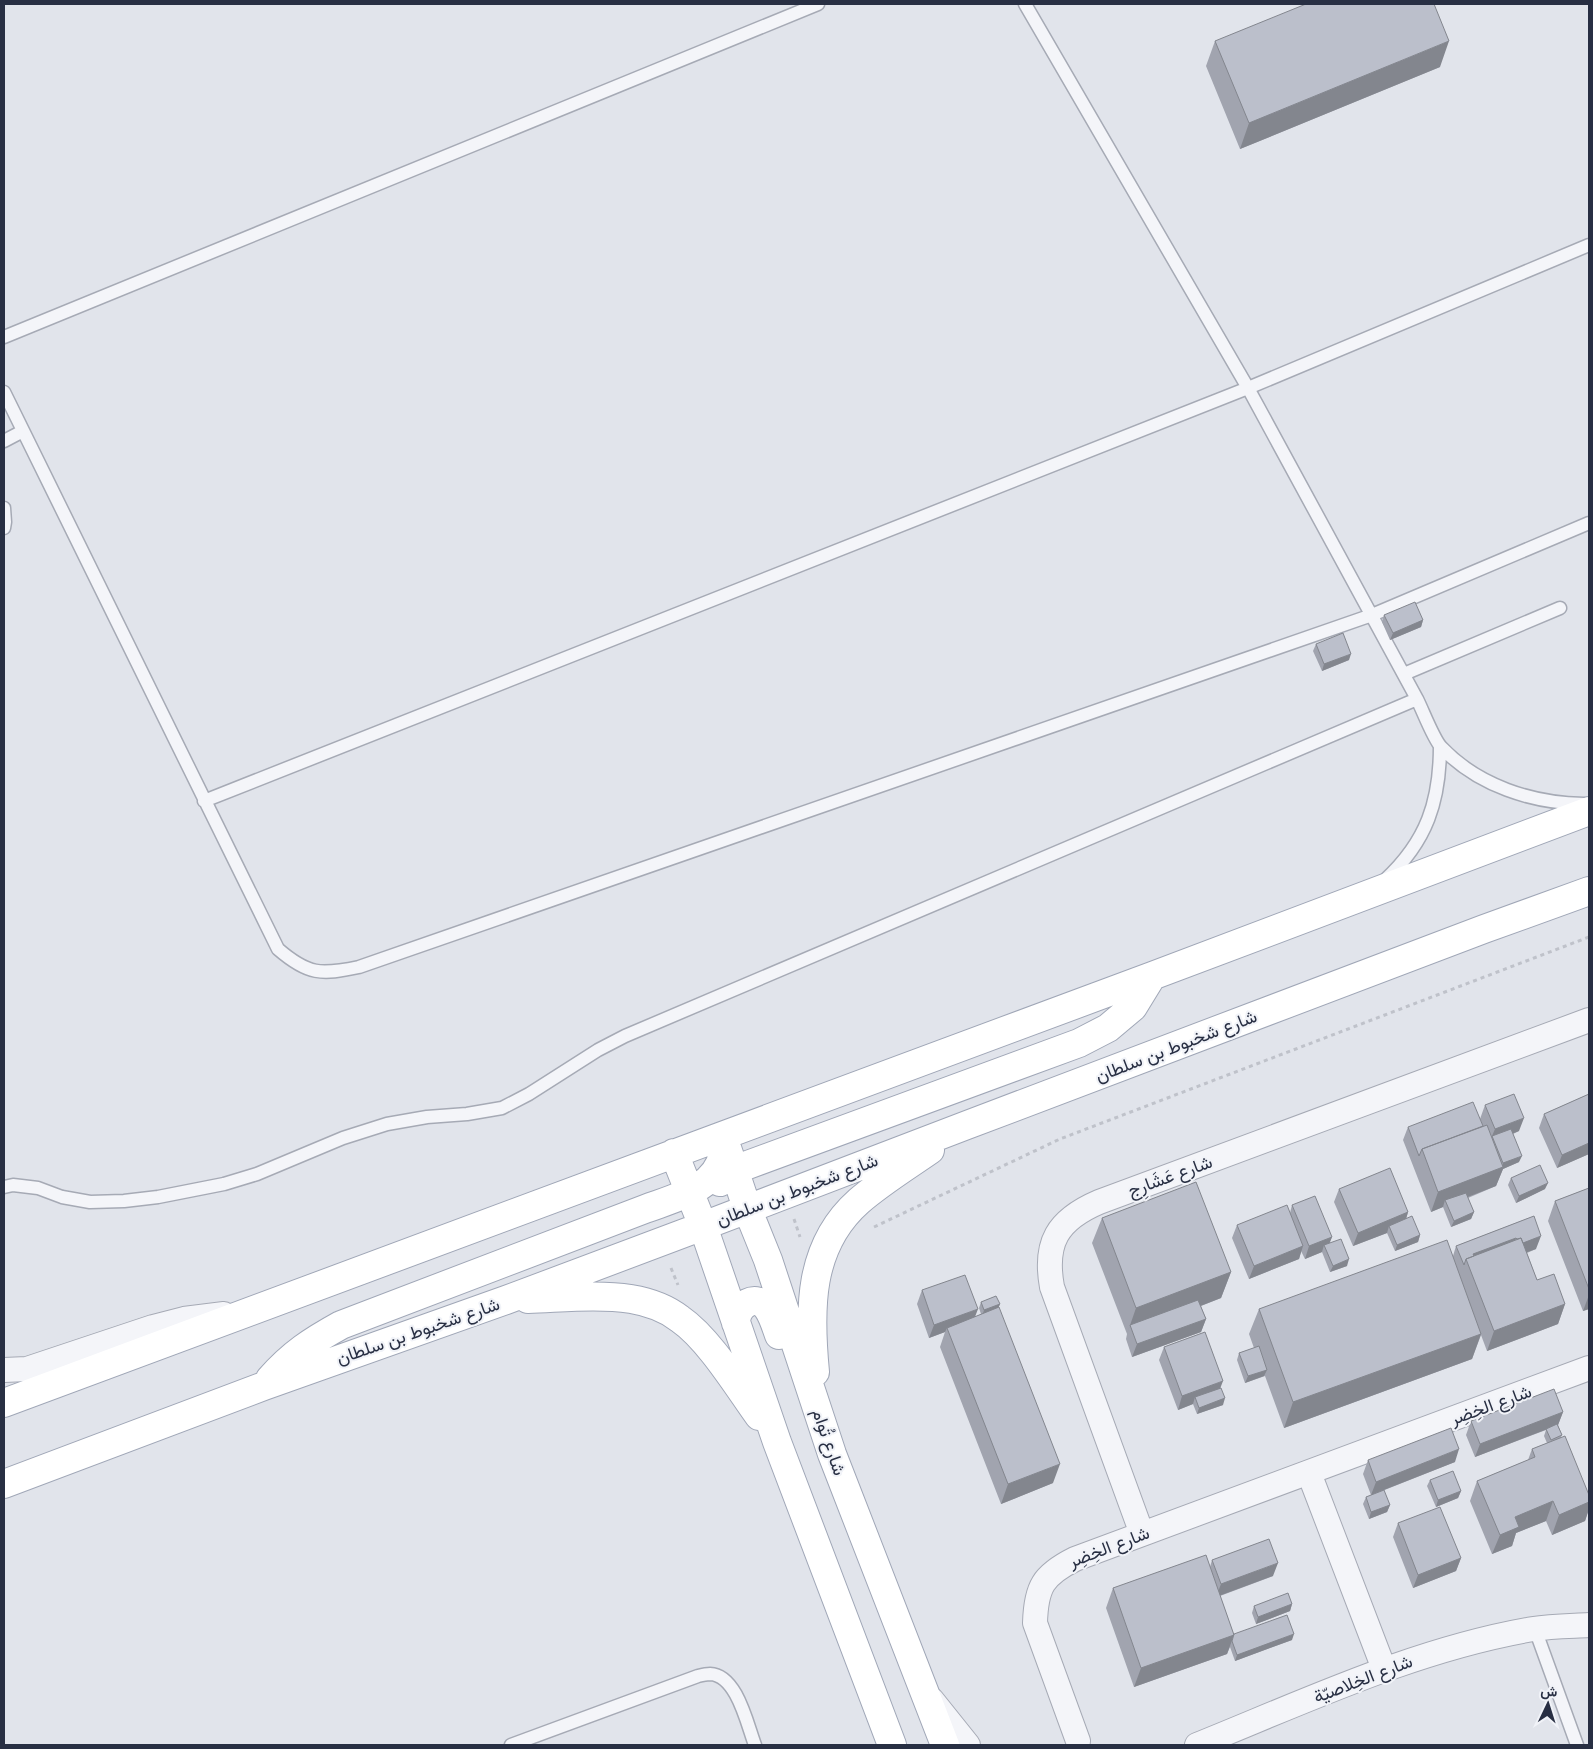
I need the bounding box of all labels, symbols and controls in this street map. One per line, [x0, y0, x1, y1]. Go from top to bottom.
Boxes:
street label: شارع شخبوط بن سلطان [1092, 1004, 1260, 1088]
street label: شارع شخبوط بن سلطان [713, 1148, 881, 1232]
street label: شارع عَشَارِج [1124, 1150, 1216, 1204]
street label: شارع شخبوط بن سلطان [333, 1292, 503, 1370]
street label: شارع الخِضِر [1446, 1379, 1535, 1431]
street label: شارع تُوام [806, 1405, 852, 1479]
street label: شارع الخِضِر [1064, 1521, 1153, 1574]
street label: شارع الخِلاصيّة [1310, 1649, 1416, 1709]
north arrow [1523, 1679, 1573, 1729]
text: ش [1540, 1681, 1558, 1702]

